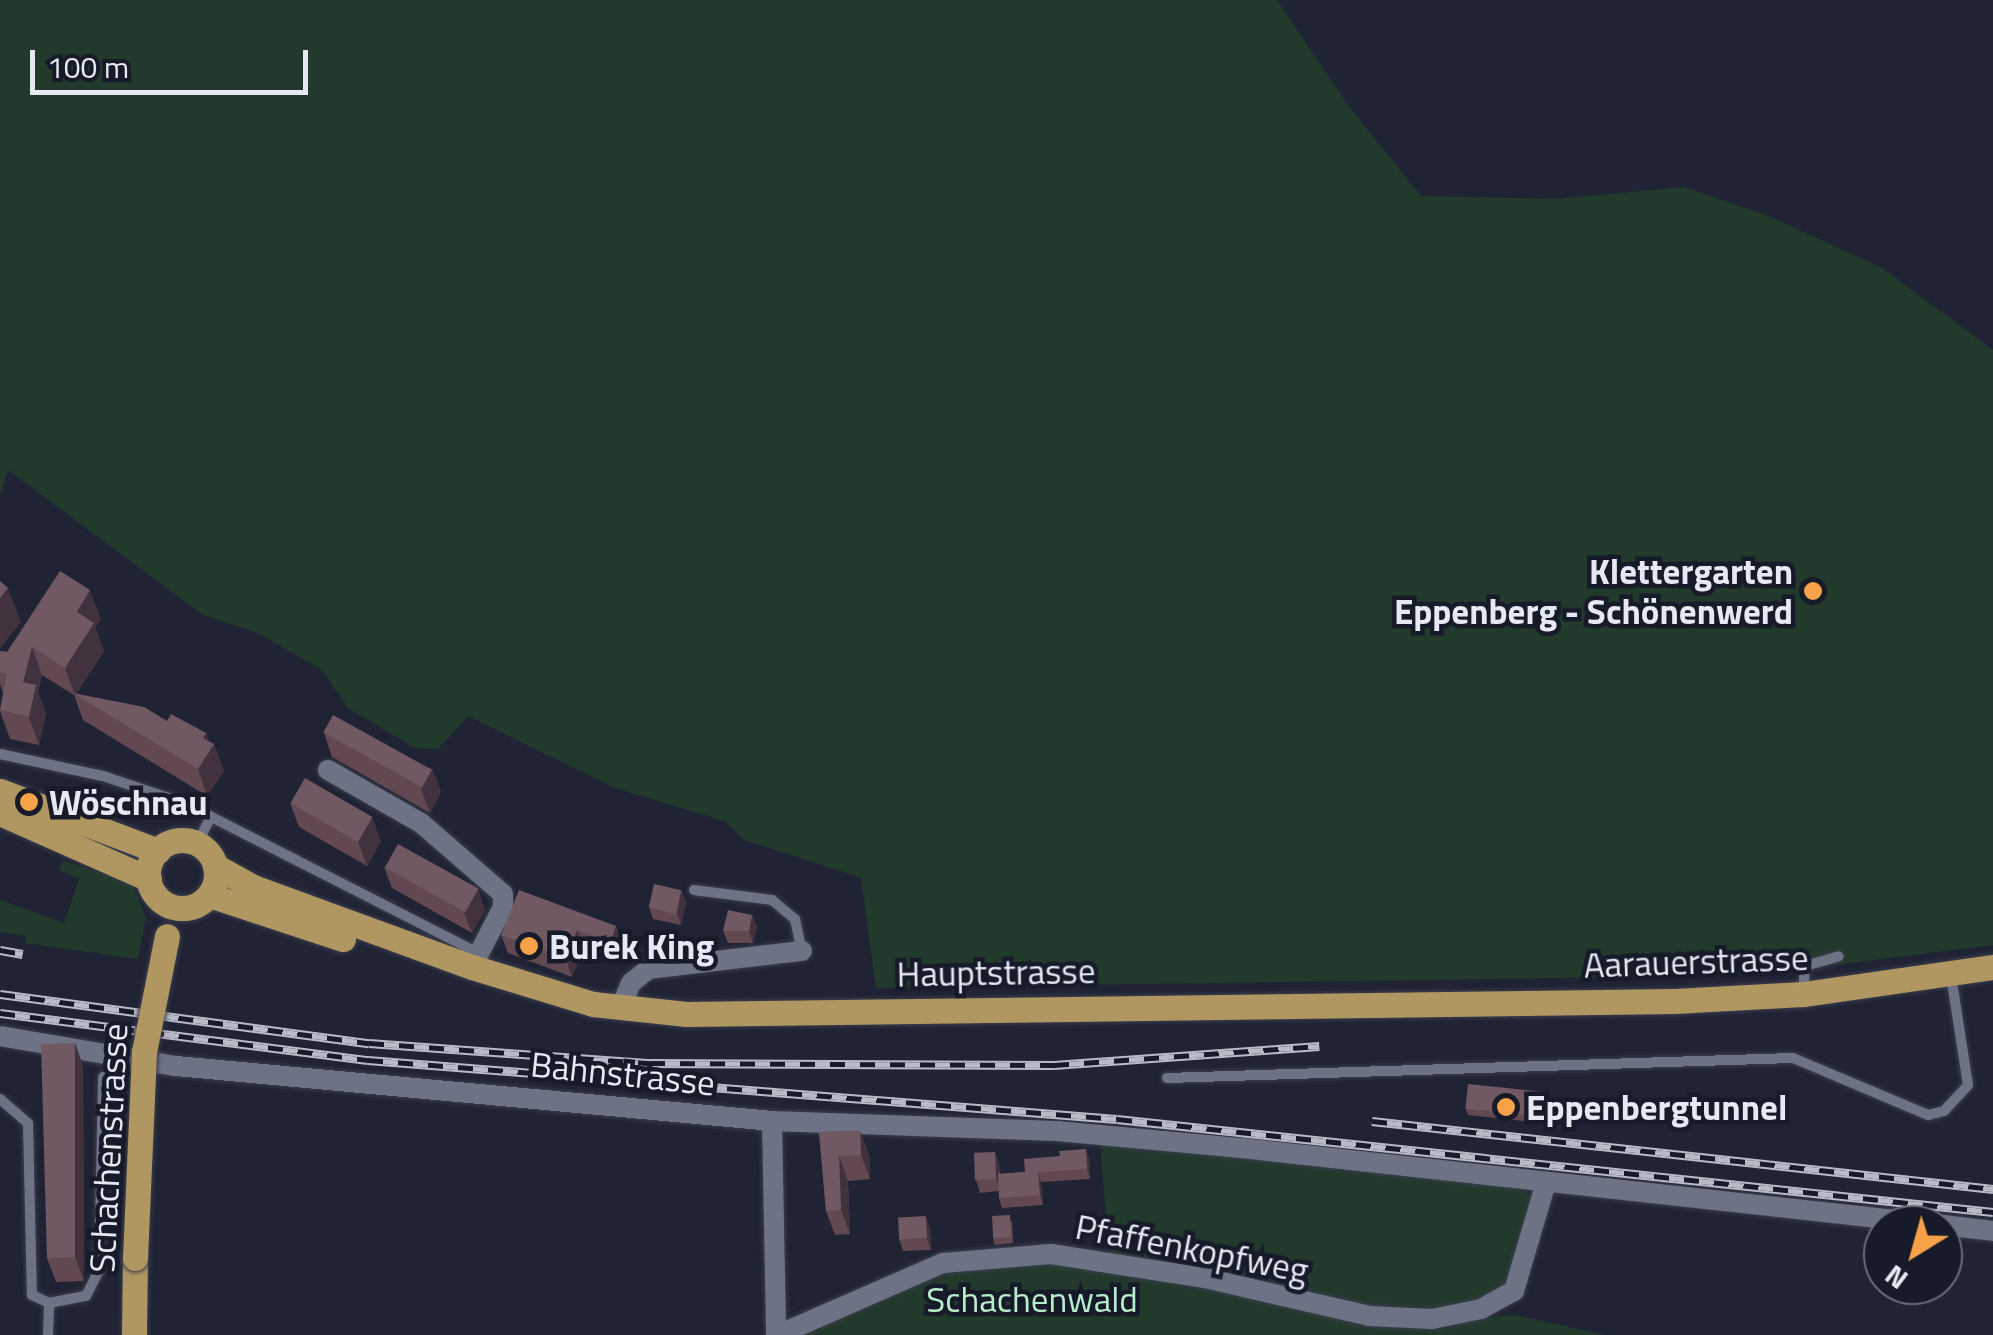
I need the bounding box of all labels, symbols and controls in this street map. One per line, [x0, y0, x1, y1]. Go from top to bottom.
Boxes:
scale bar [35, 30, 312, 92]
text: 100 m [47, 44, 129, 90]
place label: Klettergarten Eppenberg - Schönenwerd [1394, 550, 1793, 632]
marker: Klettergarten Eppenberg - Schönenwerd [1802, 580, 1824, 602]
place label: Wöschnau [49, 781, 208, 823]
marker: Wöschnau [18, 791, 40, 813]
place label: Burek King [549, 925, 714, 967]
marker: Burek King [518, 935, 540, 957]
street label: Aarauerstrasse [1583, 936, 1809, 986]
street label: Hauptstrasse [896, 949, 1096, 995]
street label: Schachenstrasse [80, 1022, 136, 1274]
street label: Bahnstrasse [529, 1042, 717, 1104]
place label: Eppenbergtunnel [1526, 1086, 1787, 1128]
marker: Eppenbergtunnel [1495, 1096, 1517, 1118]
street label: Pfaffenkopfweg [1072, 1205, 1312, 1291]
north arrow [1863, 1205, 1963, 1305]
text: N [1875, 1255, 1917, 1301]
park label: Schachenwald [926, 1278, 1138, 1320]

